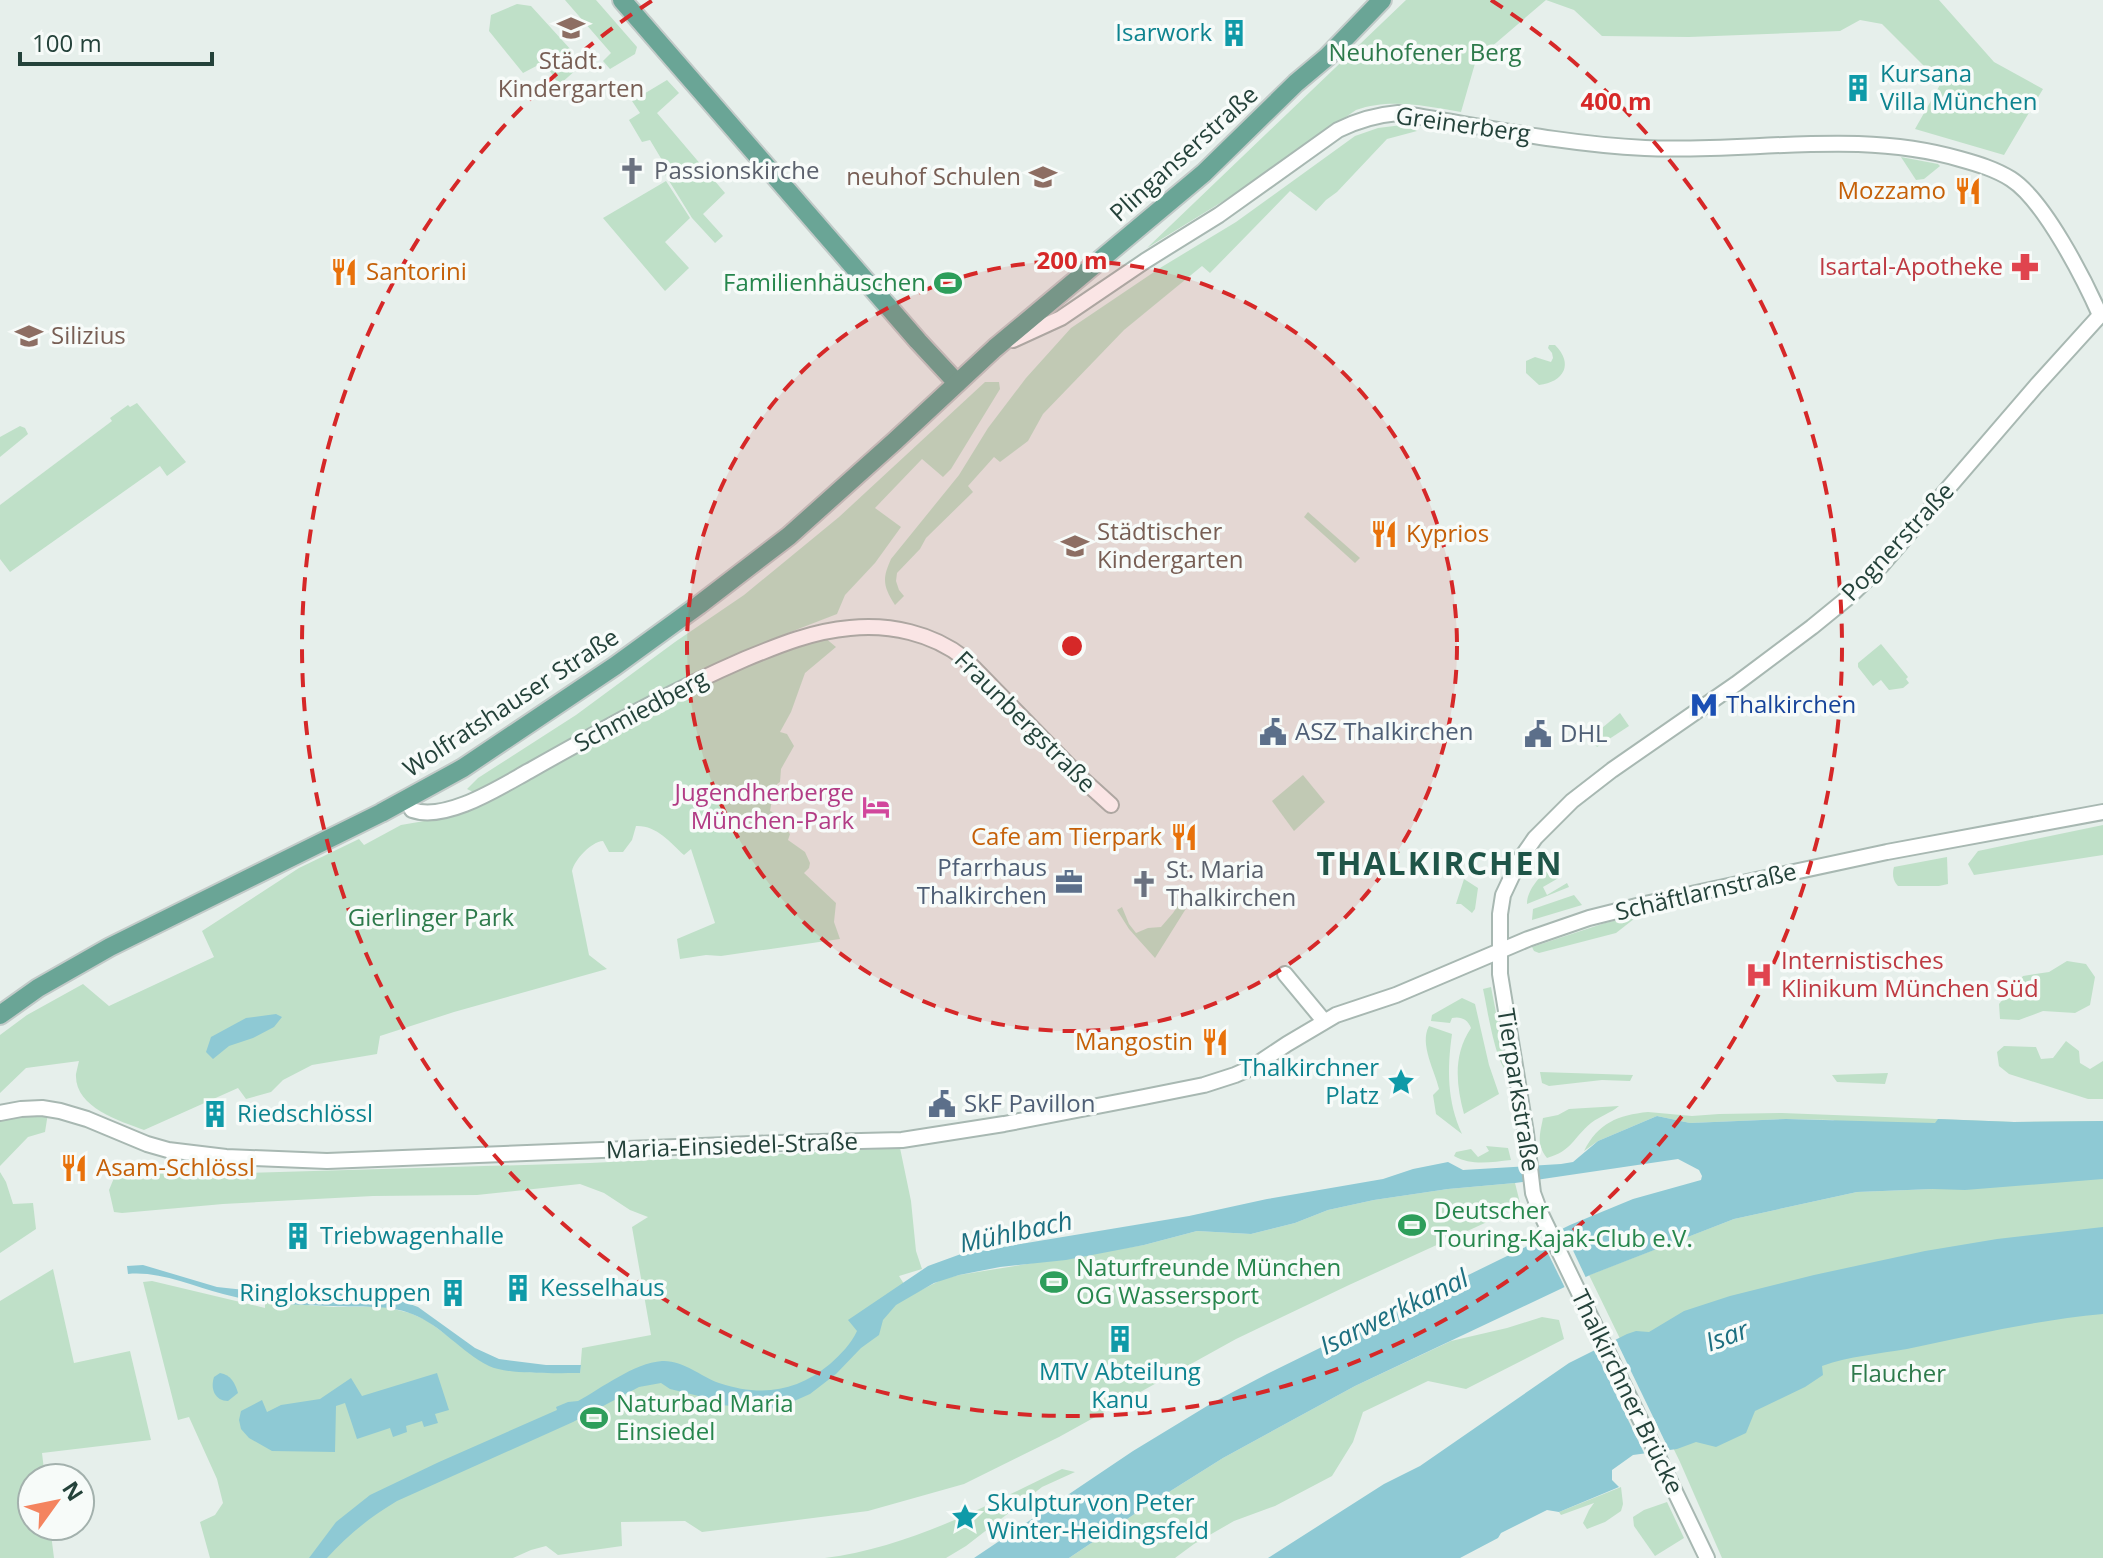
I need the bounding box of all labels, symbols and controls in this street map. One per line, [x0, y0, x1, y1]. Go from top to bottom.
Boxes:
school or university icon: Städt. Kindergarten [556, 13, 586, 43]
place label: Isarwork [1115, 15, 1212, 48]
scale bar [20, 16, 212, 66]
building icon: Isarwork [1219, 18, 1249, 48]
text: 100 m [32, 26, 102, 59]
park label: Neuhofener Berg [1328, 35, 1522, 68]
place label: Städt. Kindergarten [498, 43, 644, 104]
place label: Kursana Villa München [1880, 56, 2038, 117]
building icon: Kursana Villa München [1843, 73, 1873, 103]
street label: Plinganserstraße [1102, 78, 1264, 228]
text: 400 m [1581, 84, 1651, 117]
street label: Greinerberg [1394, 98, 1533, 149]
place label: Passionskirche [654, 153, 819, 186]
church icon: Passionskirche [617, 156, 647, 186]
place label: neuhof Schulen [846, 159, 1021, 192]
school or university icon: neuhof Schulen [1028, 162, 1058, 192]
place label: Mozzamo [1837, 173, 1946, 206]
restaurant icon: Mozzamo [1953, 176, 1983, 206]
text: 200 m [1037, 243, 1107, 276]
place label: Isartal-Apotheke [1819, 249, 2003, 282]
pharmacy icon: Isartal-Apotheke [2010, 252, 2040, 282]
place label: Santorini [366, 254, 467, 287]
restaurant icon: Santorini [329, 257, 359, 287]
place label: Familienhäuschen [723, 265, 926, 298]
sports icon: Familienhäuschen [933, 268, 963, 298]
place label: Silizius [51, 318, 126, 351]
school or university icon: Silizius [14, 321, 44, 351]
street label: Pognerstraße [1833, 474, 1961, 608]
place label: Städtischer Kindergarten [1097, 514, 1243, 575]
place label: Kyprios [1406, 516, 1489, 549]
restaurant icon: Kyprios [1369, 519, 1399, 549]
school or university icon: Städtischer Kindergarten [1060, 531, 1090, 561]
street label: Wolfratshauser Straße [396, 620, 624, 784]
centre of rings [1058, 632, 1086, 660]
street label: Fraunbergstraße [948, 643, 1104, 799]
street label: Schmiedberg [568, 661, 713, 759]
place label: Thalkirchen [1726, 687, 1856, 720]
metro station icon: Thalkirchen [1689, 690, 1719, 720]
place label: ASZ Thalkirchen [1295, 714, 1474, 747]
place label: DHL [1560, 716, 1608, 749]
public building icon: ASZ Thalkirchen [1258, 717, 1288, 747]
public building icon: DHL [1523, 719, 1553, 749]
place label: Jugendherberge München-Park [672, 775, 854, 836]
hotel icon: Jugendherberge München-Park [861, 792, 891, 822]
place label: Cafe am Tierpark [971, 819, 1162, 852]
restaurant icon: Cafe am Tierpark [1169, 822, 1199, 852]
district label: THALKIRCHEN [1317, 841, 1563, 884]
place label: Pfarrhaus Thalkirchen [917, 850, 1047, 911]
place label: St. Maria Thalkirchen [1166, 852, 1296, 913]
street label: Schäftlarnstraße [1612, 854, 1799, 927]
office icon: Pfarrhaus Thalkirchen [1054, 867, 1084, 897]
church icon: St. Maria Thalkirchen [1129, 869, 1159, 899]
park label: Gierlinger Park [348, 900, 515, 933]
place label: Internistisches Klinikum München Süd [1781, 943, 2039, 1004]
hospital icon: Internistisches Klinikum München Süd [1744, 960, 1774, 990]
street label: Tierparkstraße [1490, 1006, 1549, 1174]
place label: Mangostin [1075, 1024, 1193, 1057]
restaurant icon: Mangostin [1200, 1027, 1230, 1057]
place label: Thalkirchner Platz [1239, 1050, 1379, 1111]
place icon: Thalkirchner Platz [1386, 1067, 1416, 1097]
place label: SkF Pavillon [964, 1086, 1095, 1119]
public building icon: SkF Pavillon [927, 1089, 957, 1119]
place label: Riedschlössl [237, 1096, 373, 1129]
building icon: Riedschlössl [200, 1099, 230, 1129]
street label: Maria-Einsiedel-Straße [605, 1124, 859, 1165]
place label: Asam-Schlössl [96, 1150, 255, 1183]
restaurant icon: Asam-Schlössl [59, 1153, 89, 1183]
place label: Deutscher Touring-Kajak-Club e.V. [1434, 1193, 1693, 1254]
water label: Mühlbach [956, 1201, 1076, 1261]
sports icon: Deutscher Touring-Kajak-Club e.V. [1397, 1210, 1427, 1240]
place label: Triebwagenhalle [320, 1218, 504, 1251]
building icon: Triebwagenhalle [283, 1221, 313, 1251]
place label: Naturfreunde München OG Wassersport [1076, 1250, 1341, 1311]
water label: Isarwerkkanal [1313, 1259, 1475, 1363]
sports icon: Naturfreunde München OG Wassersport [1039, 1267, 1069, 1297]
place label: Kesselhaus [540, 1270, 665, 1303]
building icon: Kesselhaus [503, 1273, 533, 1303]
place label: Ringlokschuppen [239, 1275, 431, 1308]
building icon: Ringlokschuppen [438, 1278, 468, 1308]
street label: Thalkirchner Brücke [1564, 1284, 1692, 1499]
water label: Isar [1700, 1310, 1755, 1359]
building icon: MTV Abteilung Kanu [1105, 1324, 1135, 1354]
place label: MTV Abteilung Kanu [1039, 1354, 1201, 1415]
park label: Flaucher [1850, 1356, 1946, 1389]
place label: Naturbad Maria Einsiedel [616, 1386, 794, 1447]
sports icon: Naturbad Maria Einsiedel [579, 1403, 609, 1433]
north arrow [16, 1462, 96, 1542]
text: N [56, 1475, 91, 1506]
place label: Skulptur von Peter Winter-Heidingsfeld [987, 1485, 1209, 1546]
place icon: Skulptur von Peter Winter-Heidingsfeld [950, 1502, 980, 1532]

